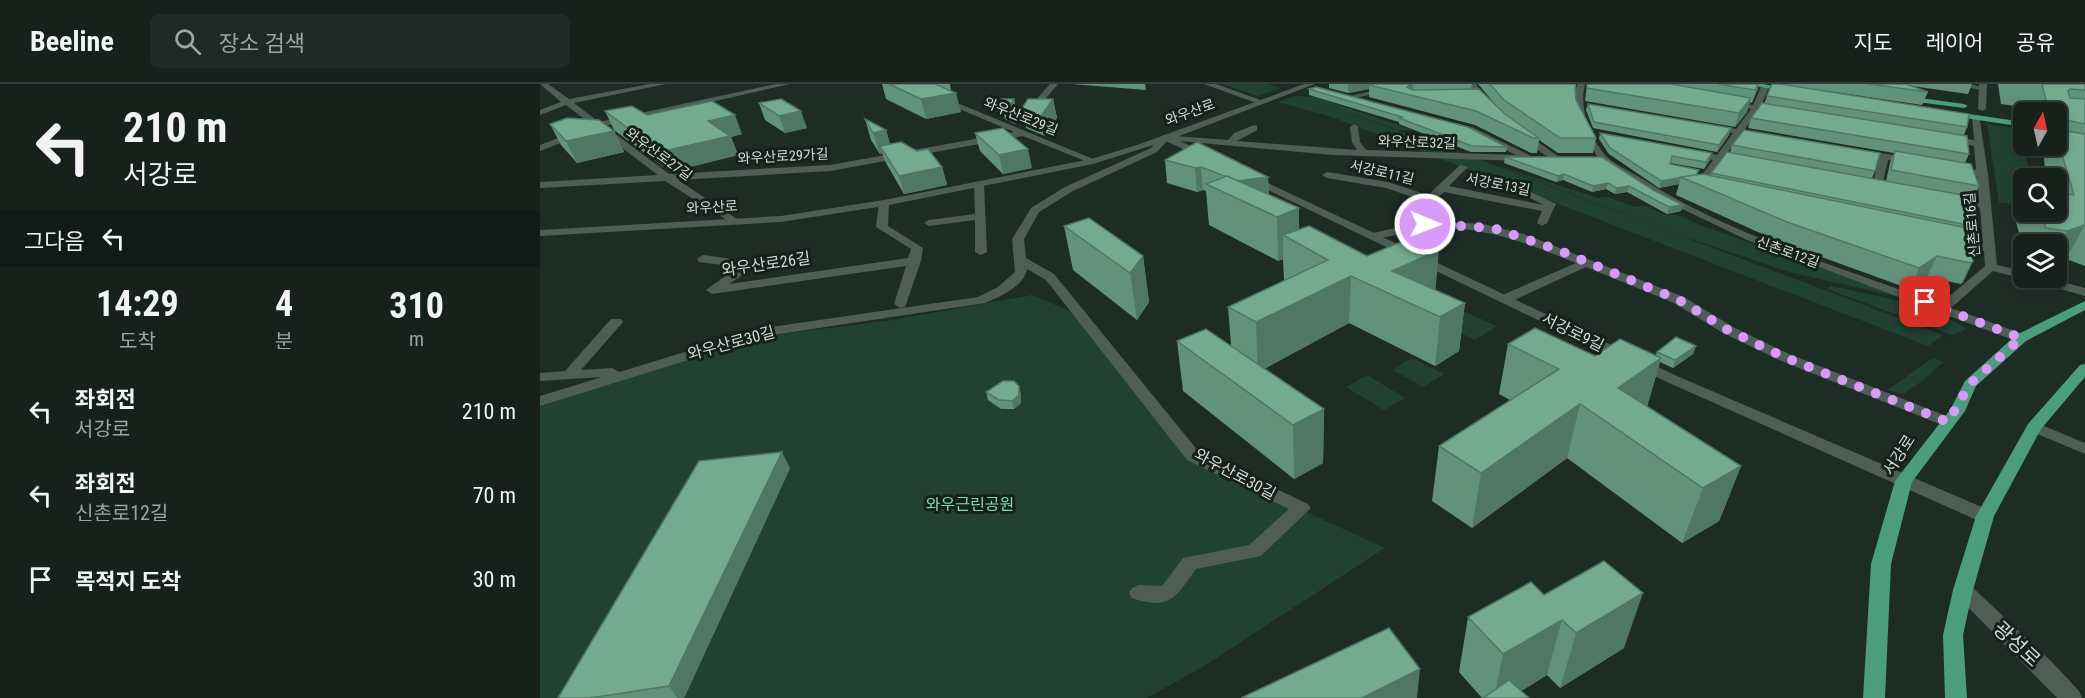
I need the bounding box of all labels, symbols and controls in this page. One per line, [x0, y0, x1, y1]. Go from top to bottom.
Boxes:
search box [150, 14, 570, 68]
text: Beeline [30, 25, 114, 58]
icon: search [171, 25, 204, 58]
text: 장소 검색 [219, 31, 305, 56]
text: 지도 [1854, 31, 1892, 55]
text: 레이어 [1925, 31, 1983, 55]
text: 공유 [2016, 31, 2055, 55]
street label: 와우산로29길 [982, 94, 1060, 138]
street label: 와우산로 [1163, 96, 1217, 128]
north arrow [2013, 102, 2067, 156]
map controls [2013, 102, 2067, 288]
text: 210 m [123, 103, 228, 152]
icon: left [24, 108, 102, 186]
street label: 와우산로27길 [623, 125, 695, 183]
street label: 와우산로32길 [1378, 133, 1456, 151]
street label: 와우산로29가길 [737, 146, 829, 166]
street label: 서강로11길 [1348, 157, 1416, 187]
text: 서강로 [123, 159, 198, 191]
button: search [2013, 168, 2067, 222]
street label: 서강로13길 [1464, 170, 1532, 198]
position arrow [1393, 192, 1457, 256]
street label: 신촌로16길 [1961, 192, 1983, 258]
street label: 와우산로 [686, 198, 738, 216]
icon: left [97, 222, 130, 255]
text: 그다음 [24, 229, 85, 254]
street label: 신촌로12길 [1755, 233, 1821, 271]
button: layers [2013, 234, 2067, 288]
street label: 와우산로26길 [720, 248, 812, 280]
pin [1899, 276, 1950, 327]
text: 14:29 [96, 283, 179, 325]
text: 4 [275, 283, 293, 325]
text: 310 [389, 285, 444, 327]
icon: arrive [1908, 285, 1941, 318]
street label: 서강로9길 [1539, 309, 1607, 355]
street label: 와우산로30길 [685, 322, 777, 364]
text: m [409, 327, 424, 351]
text: 도착 [119, 329, 156, 353]
text: 분 [275, 329, 293, 353]
text: 좌회전 [75, 387, 136, 412]
icon: left [24, 395, 57, 428]
text: 210 m [462, 399, 516, 424]
text: 서강로 [75, 417, 130, 441]
street label: 서강로 [1879, 431, 1919, 479]
street label: 와우산로30길 [1191, 445, 1279, 503]
text: 좌회전 [75, 471, 136, 496]
icon: left [24, 479, 57, 512]
text: 70 m [473, 483, 516, 508]
park label: 와우근린공원 [926, 495, 1014, 514]
text: 신촌로12길 [75, 501, 168, 525]
icon: arrive [24, 563, 57, 596]
text: 30 m [473, 567, 516, 592]
text: 목적지 도착 [75, 569, 181, 594]
street label: 광성로 [1989, 616, 2045, 672]

